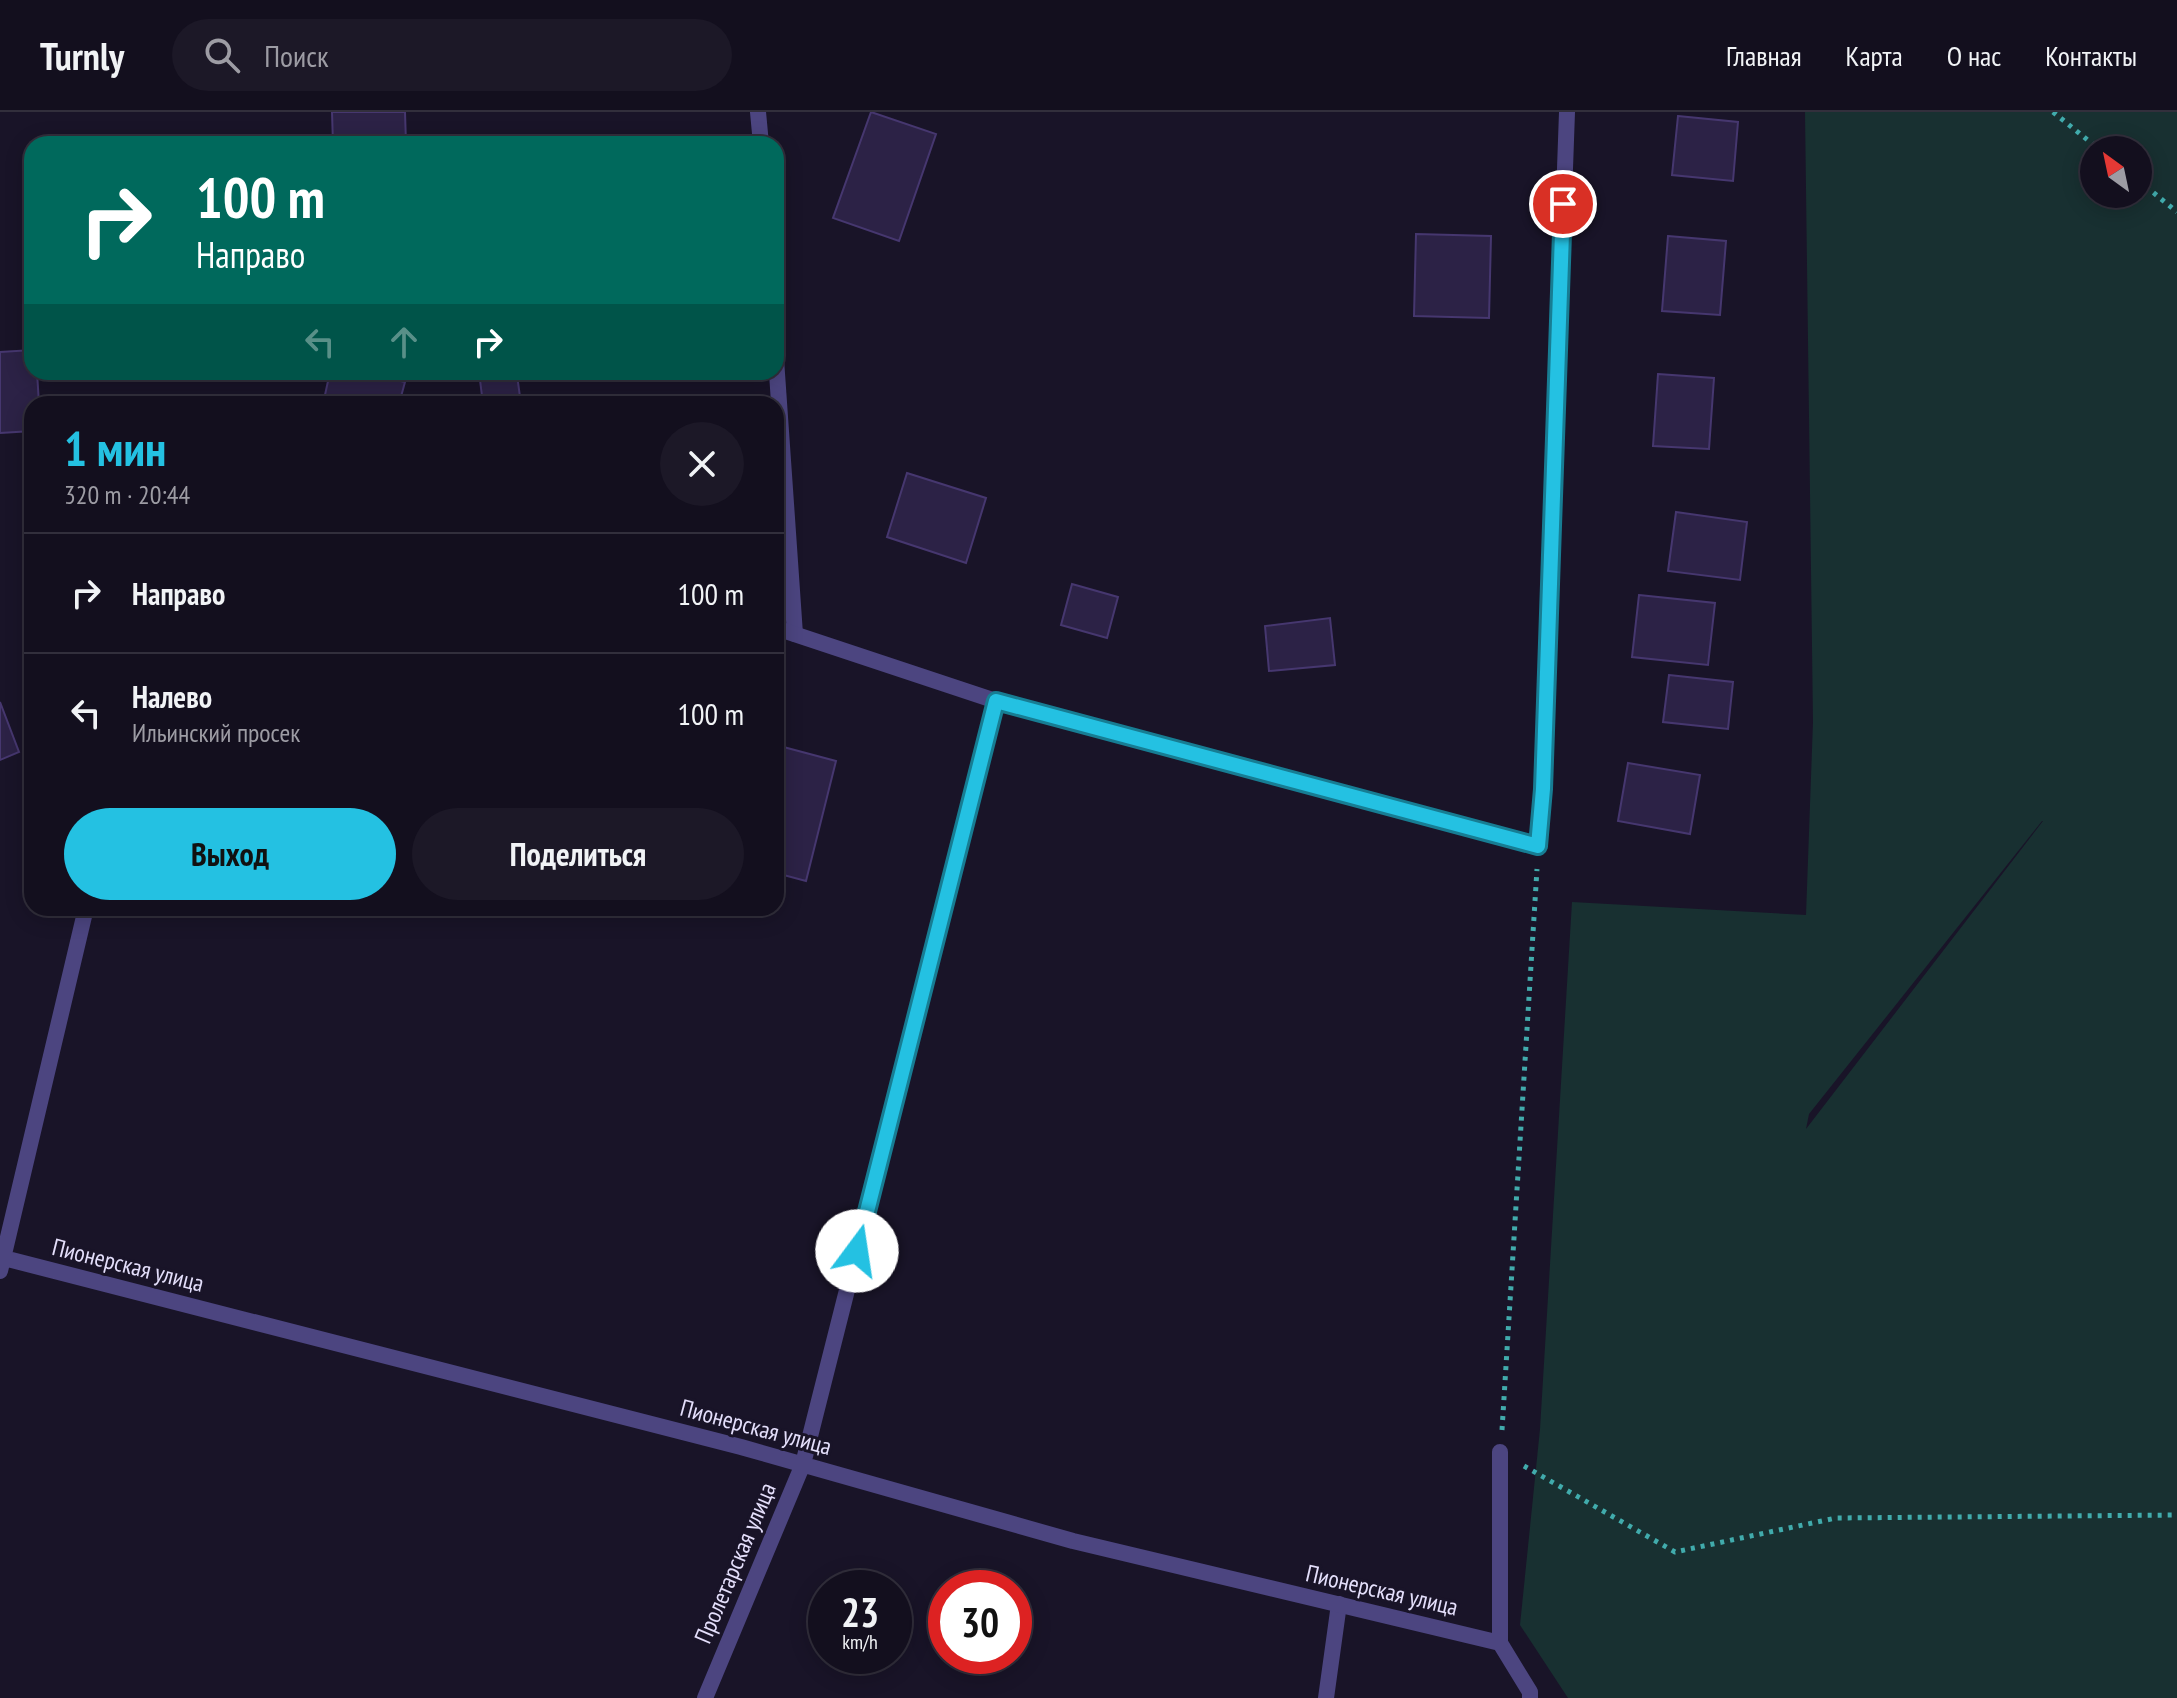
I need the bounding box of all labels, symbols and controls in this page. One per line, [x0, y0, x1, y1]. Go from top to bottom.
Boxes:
search box [172, 19, 732, 91]
text: Turnly [40, 31, 124, 80]
icon: search [200, 33, 244, 77]
text: Поиск [264, 36, 329, 75]
text: Главная [1726, 37, 1802, 74]
text: Карта [1846, 37, 1903, 74]
text: О нас [1947, 37, 2001, 74]
text: Контакты [2045, 37, 2137, 74]
north arrow [2080, 136, 2152, 208]
map controls [2080, 136, 2152, 208]
text: 100 m [196, 161, 325, 233]
icon: right [64, 168, 168, 272]
pin [1529, 170, 1597, 238]
icon: arrive [1541, 182, 1585, 226]
text: Направо [196, 231, 305, 278]
icon: left [298, 320, 342, 364]
icon: ahead [382, 320, 426, 364]
icon: right [466, 320, 510, 364]
text: 1 мин [64, 417, 166, 479]
button: close [660, 422, 744, 506]
text: 320 m · 20:44 [64, 478, 190, 511]
icon: right [64, 571, 108, 615]
text: Направо [132, 574, 225, 613]
text: 100 m [678, 574, 744, 613]
text: Налево [132, 677, 212, 716]
icon: left [64, 691, 108, 735]
text: 100 m [678, 694, 744, 733]
text: Ильинский просек [132, 716, 300, 749]
button: Выход [64, 808, 396, 900]
button: Поделиться [412, 808, 744, 900]
position arrow [815, 1209, 899, 1293]
street label: Пионерская улица [49, 1231, 207, 1299]
street label: Пионерская улица [677, 1392, 835, 1462]
street label: Пролетарская улица [687, 1478, 783, 1648]
street label: Пионерская улица [1303, 1557, 1461, 1623]
speed limit sign: 30 [928, 1570, 1032, 1674]
text: 23 [841, 1586, 879, 1638]
text: km/h [842, 1629, 878, 1655]

